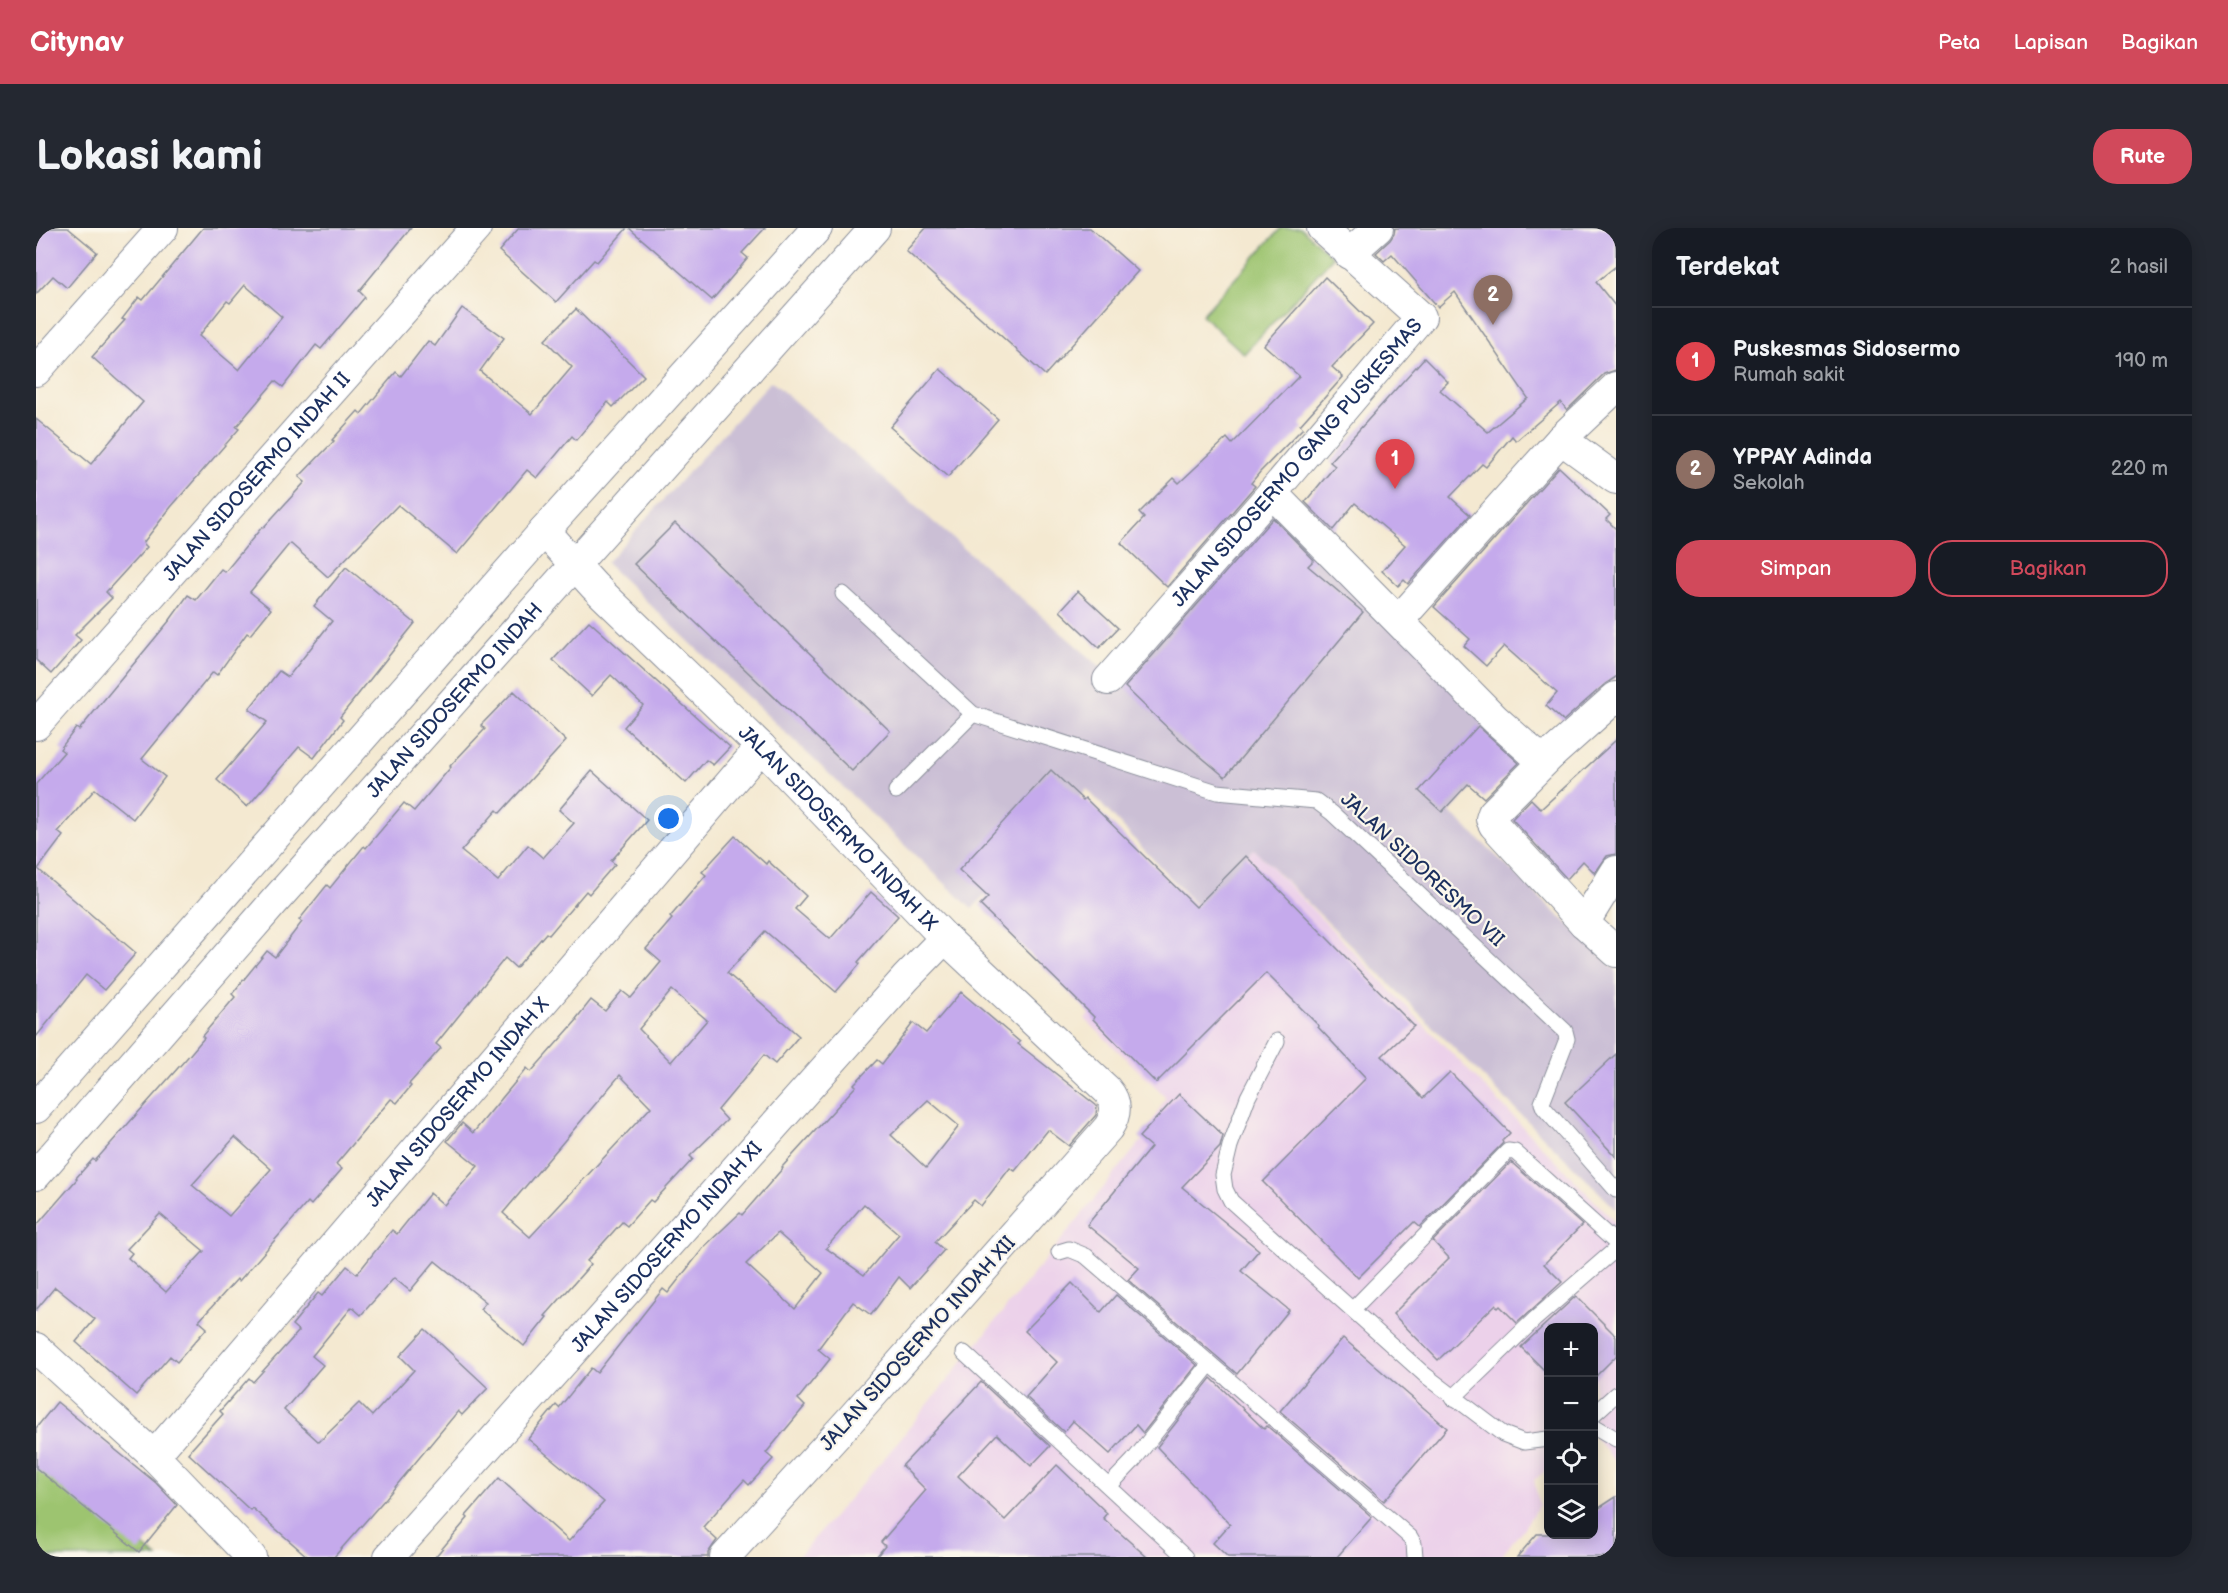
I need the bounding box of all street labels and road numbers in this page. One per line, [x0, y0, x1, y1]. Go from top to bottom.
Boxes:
street label: JALAN SIDOSERMO GANG PUSKESMAS [1167, 314, 1428, 612]
street label: JALAN SIDOSERMO INDAH II [158, 368, 356, 586]
street label: JALAN SIDOSERMO INDAH [362, 598, 548, 803]
street label: JALAN SIDOSERMO INDAH IX [733, 721, 943, 936]
street label: JALAN SIDORESMO VII [1336, 788, 1509, 952]
street label: JALAN SIDOSERMO INDAH X [361, 992, 555, 1212]
street label: JALAN SIDOSERMO INDAH XI [566, 1137, 767, 1358]
street label: JALAN SIDOSERMO INDAH XII [815, 1231, 1021, 1456]

